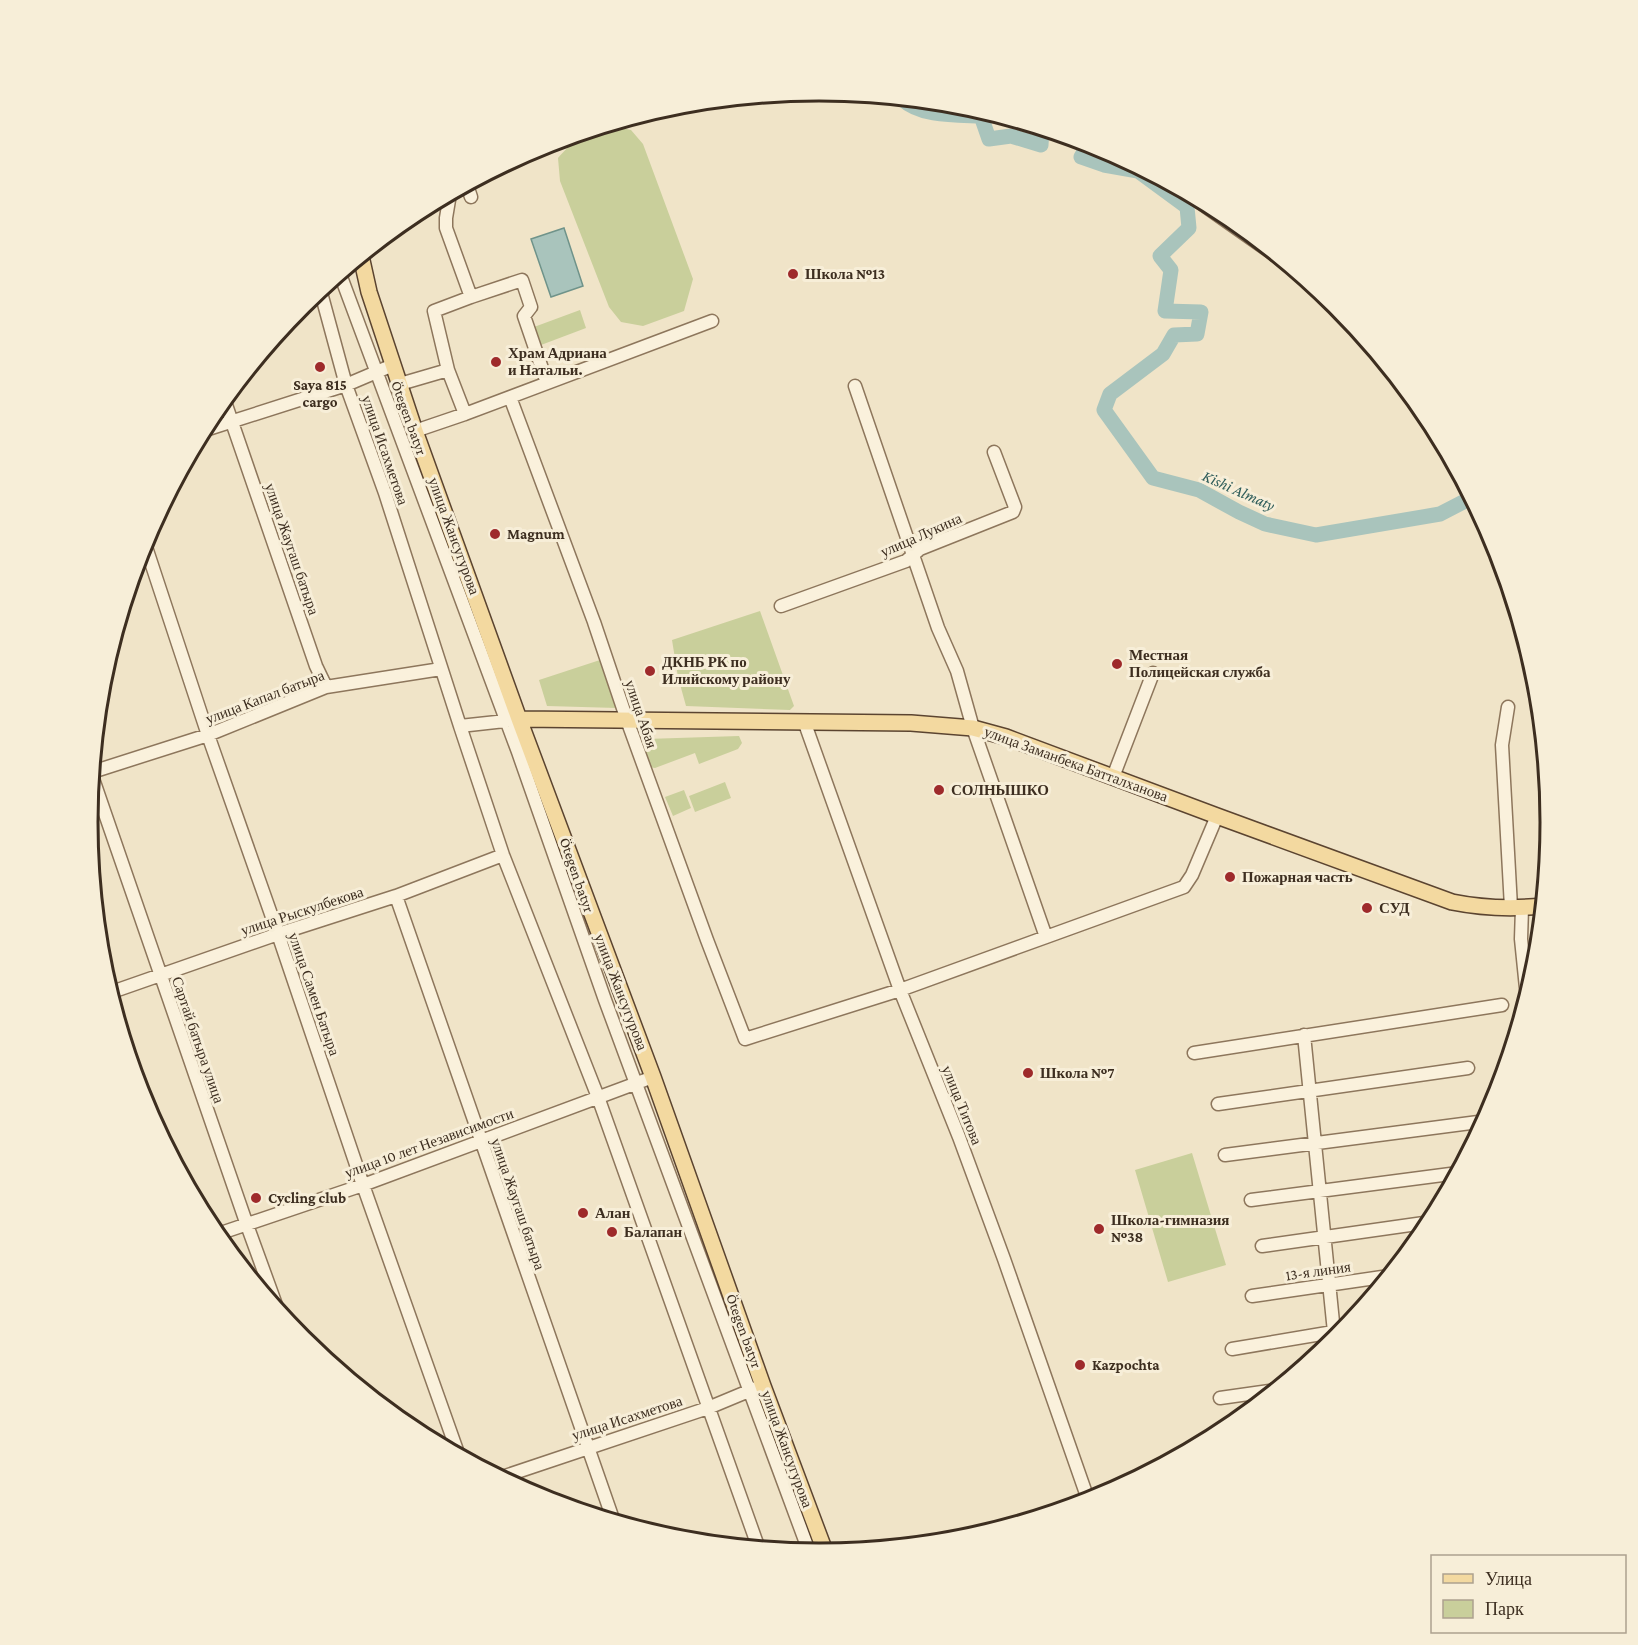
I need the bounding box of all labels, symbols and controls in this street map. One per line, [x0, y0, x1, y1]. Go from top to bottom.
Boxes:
place label: Школа №13 [805, 266, 885, 282]
marker: Школа №13 [786, 267, 800, 281]
place label: Храм Адриана и Натальи. [508, 345, 607, 378]
marker: Храм Адриана и Натальи. [489, 355, 503, 369]
marker: Saya 815 cargo [313, 360, 327, 374]
place label: Saya 815 cargo [293, 377, 347, 410]
street label: Ötegen batyr [387, 379, 430, 458]
street label: улица Исахметова [359, 393, 411, 507]
water label: Kіshі Almaty [1200, 467, 1278, 515]
street label: улица Жансугурова [425, 475, 483, 597]
street label: улица Жаугаш батыра [262, 481, 322, 617]
street label: улица Лукина [878, 510, 964, 560]
place label: Magnum [507, 526, 565, 542]
marker: Magnum [488, 527, 502, 541]
place label: Местная Полицейская служба [1129, 647, 1271, 680]
place label: ДКНБ РК по Илийскому району [662, 654, 791, 687]
marker: Местная Полицейская служба [1110, 657, 1124, 671]
marker: ДКНБ РК по Илийскому району [643, 664, 657, 678]
street label: улица Капал батыра [203, 667, 327, 727]
street label: улица Абая [622, 678, 660, 750]
street label: улица Заманбека Батталханова [982, 723, 1170, 805]
place label: СОЛНЫШКО [951, 782, 1049, 798]
marker: СОЛНЫШКО [932, 783, 946, 797]
street label: Ötegen batyr [556, 836, 597, 915]
place label: Пожарная часть [1242, 869, 1353, 885]
marker: Пожарная часть [1223, 870, 1237, 884]
street label: улица Рыскулбекова [239, 884, 366, 938]
place label: СУД [1379, 900, 1410, 916]
marker: СУД [1360, 901, 1374, 915]
street label: улица Самен Батыра [285, 930, 343, 1058]
street label: улица Жансугурова [591, 931, 651, 1053]
street label: Сартай батыра улица [169, 975, 227, 1106]
street label: улица Титова [939, 1063, 985, 1147]
place label: Школа №7 [1040, 1065, 1115, 1081]
marker: Школа №7 [1021, 1066, 1035, 1080]
street label: улица 10 лет Независимости [342, 1105, 516, 1181]
street label: улица Жаугаш батыра [488, 1136, 548, 1272]
place label: Cycling club [268, 1190, 346, 1206]
marker: Cycling club [249, 1191, 263, 1205]
place label: Алан [595, 1205, 631, 1221]
marker: Алан [576, 1206, 590, 1220]
place label: Школа-гимназия №38 [1111, 1212, 1229, 1245]
marker: Школа-гимназия №38 [1092, 1222, 1106, 1236]
place label: Балапан [624, 1224, 682, 1240]
marker: Балапан [605, 1225, 619, 1239]
street label: 13-я линия [1284, 1258, 1352, 1283]
street label: Ötegen batyr [722, 1292, 765, 1371]
place label: Kazpochta [1092, 1357, 1160, 1373]
marker: Kazpochta [1073, 1358, 1087, 1372]
street label: улица Жансугурова [758, 1388, 816, 1510]
street label: улица Исахметова [570, 1392, 685, 1443]
legend [1431, 1555, 1626, 1633]
text: Улица [1485, 1569, 1532, 1589]
text: Парк [1485, 1599, 1524, 1619]

